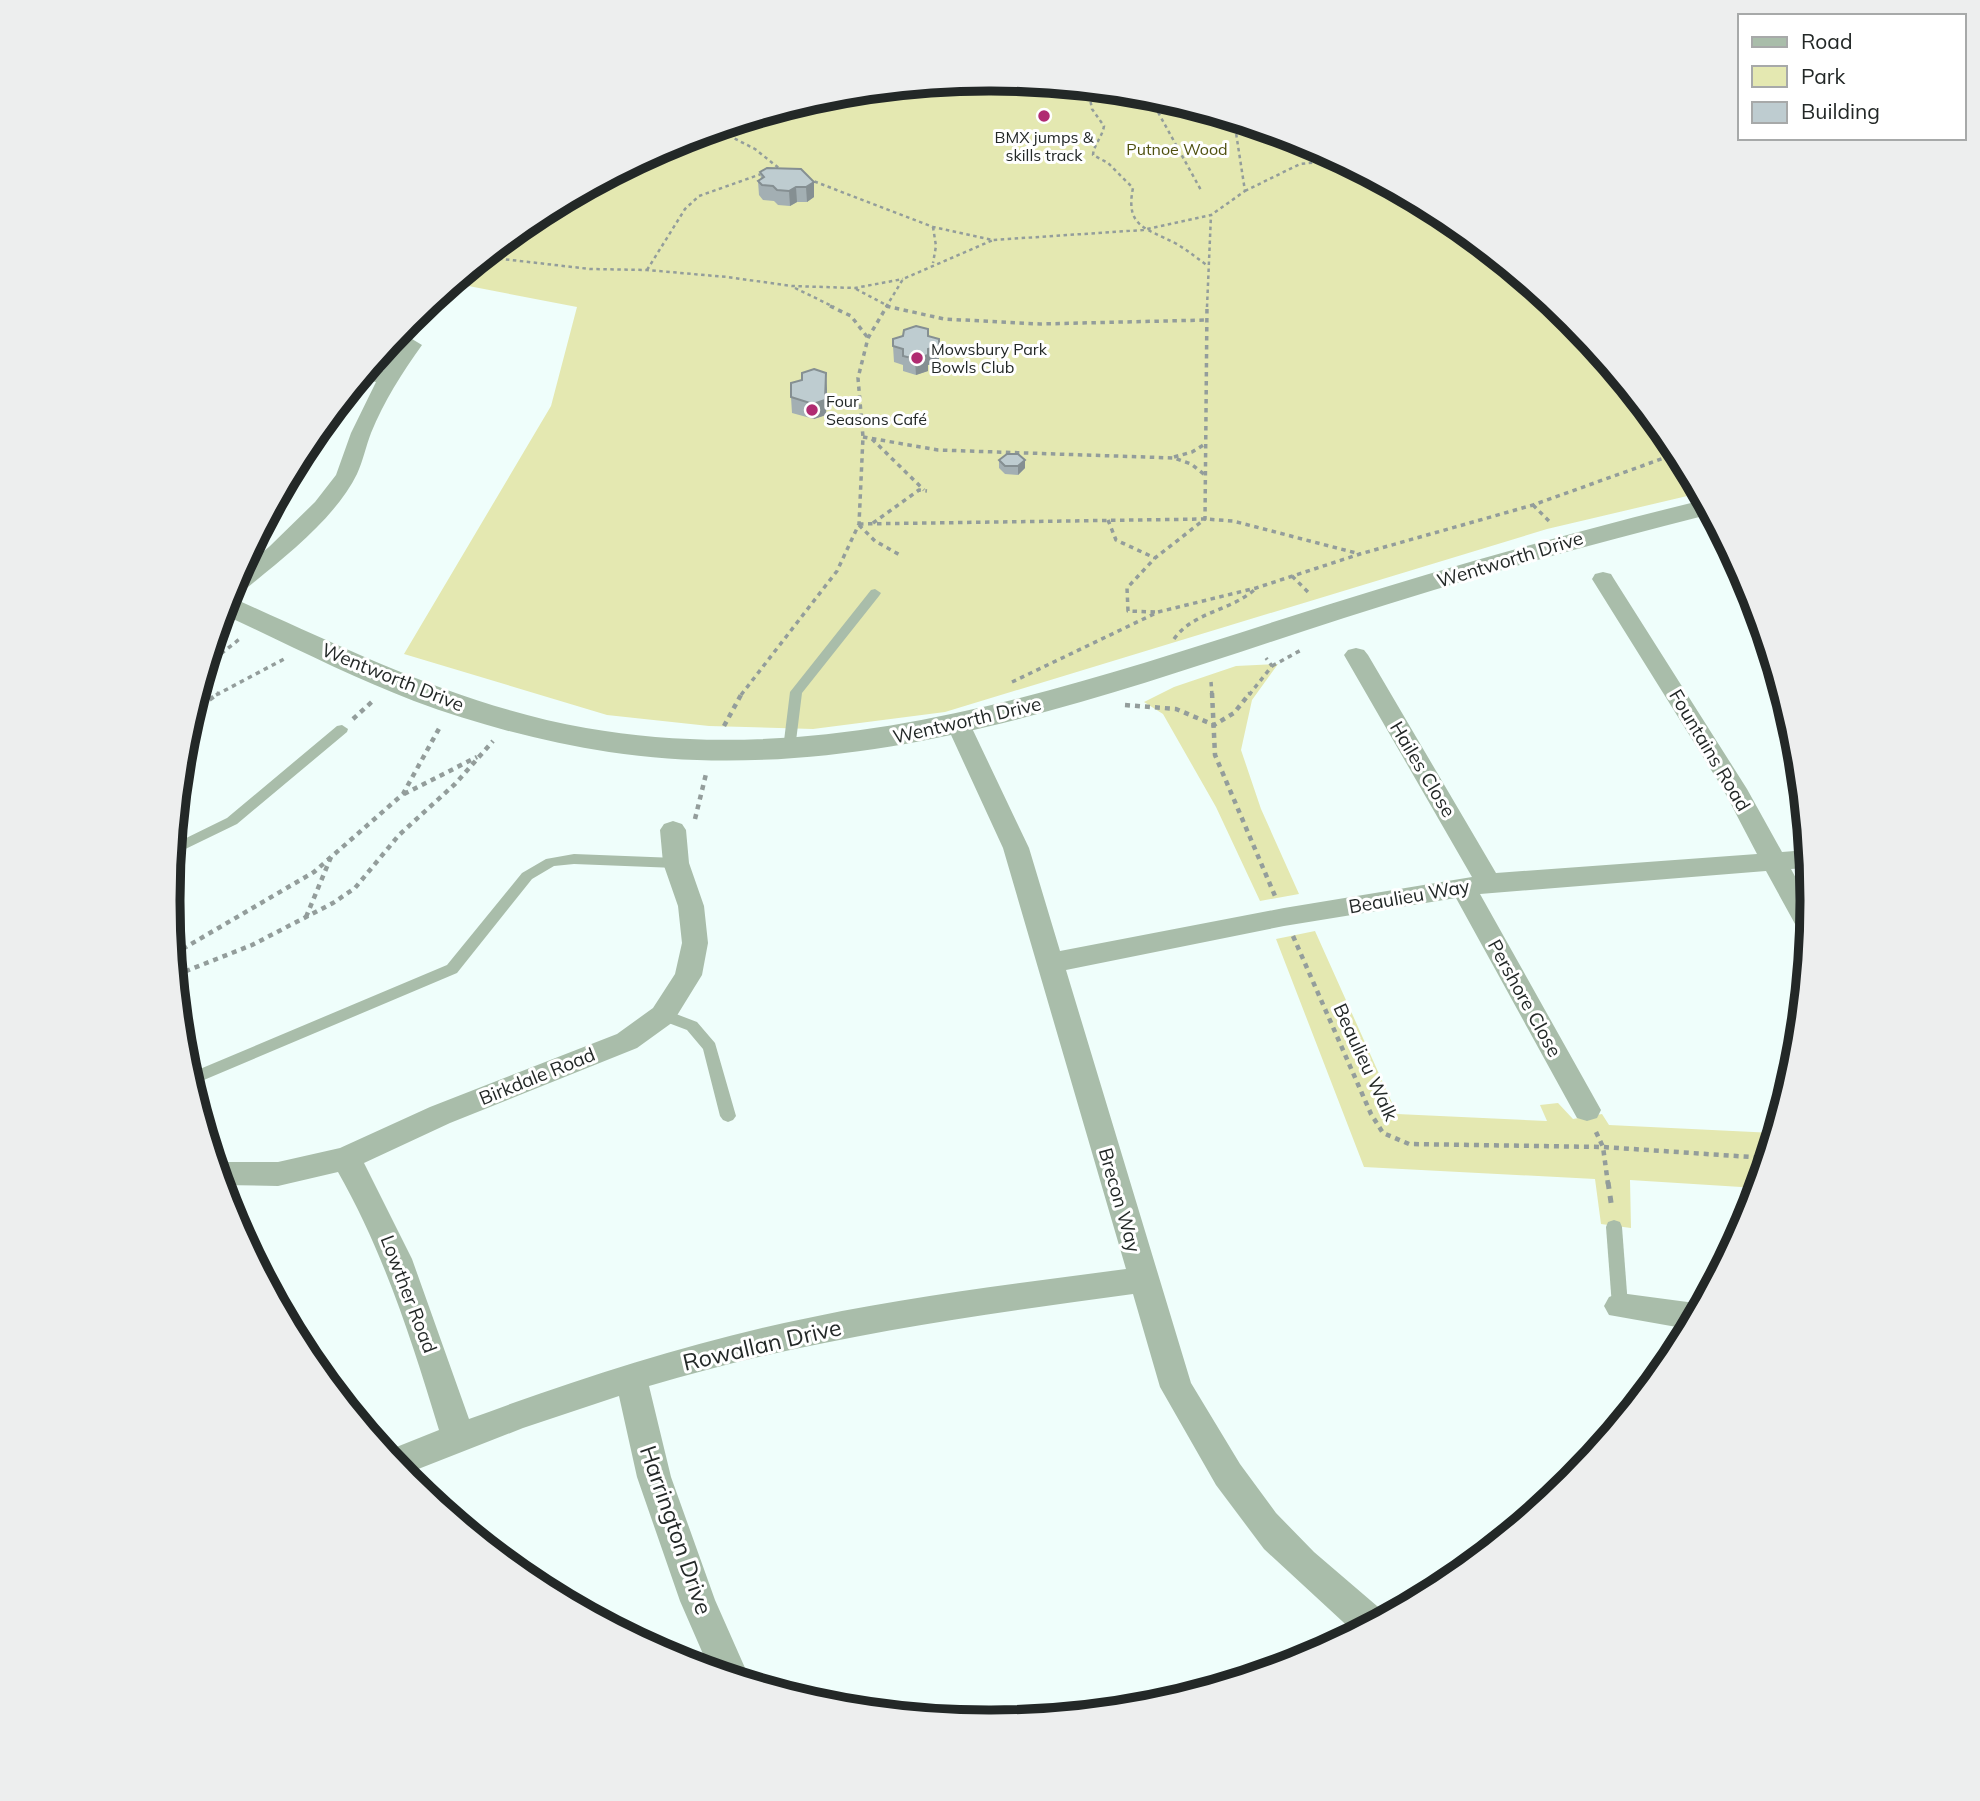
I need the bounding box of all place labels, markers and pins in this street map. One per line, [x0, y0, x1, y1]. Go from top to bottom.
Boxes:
marker: BMX jumps & skills track [1036, 108, 1052, 124]
place label: BMX jumps & skills track [995, 127, 1094, 165]
place label: Mowsbury Park Bowls Club [931, 339, 1048, 377]
marker: Mowsbury Park Bowls Club [909, 350, 925, 366]
place label: Four Seasons Café [826, 391, 927, 429]
marker: Four Seasons Café [804, 402, 820, 418]

